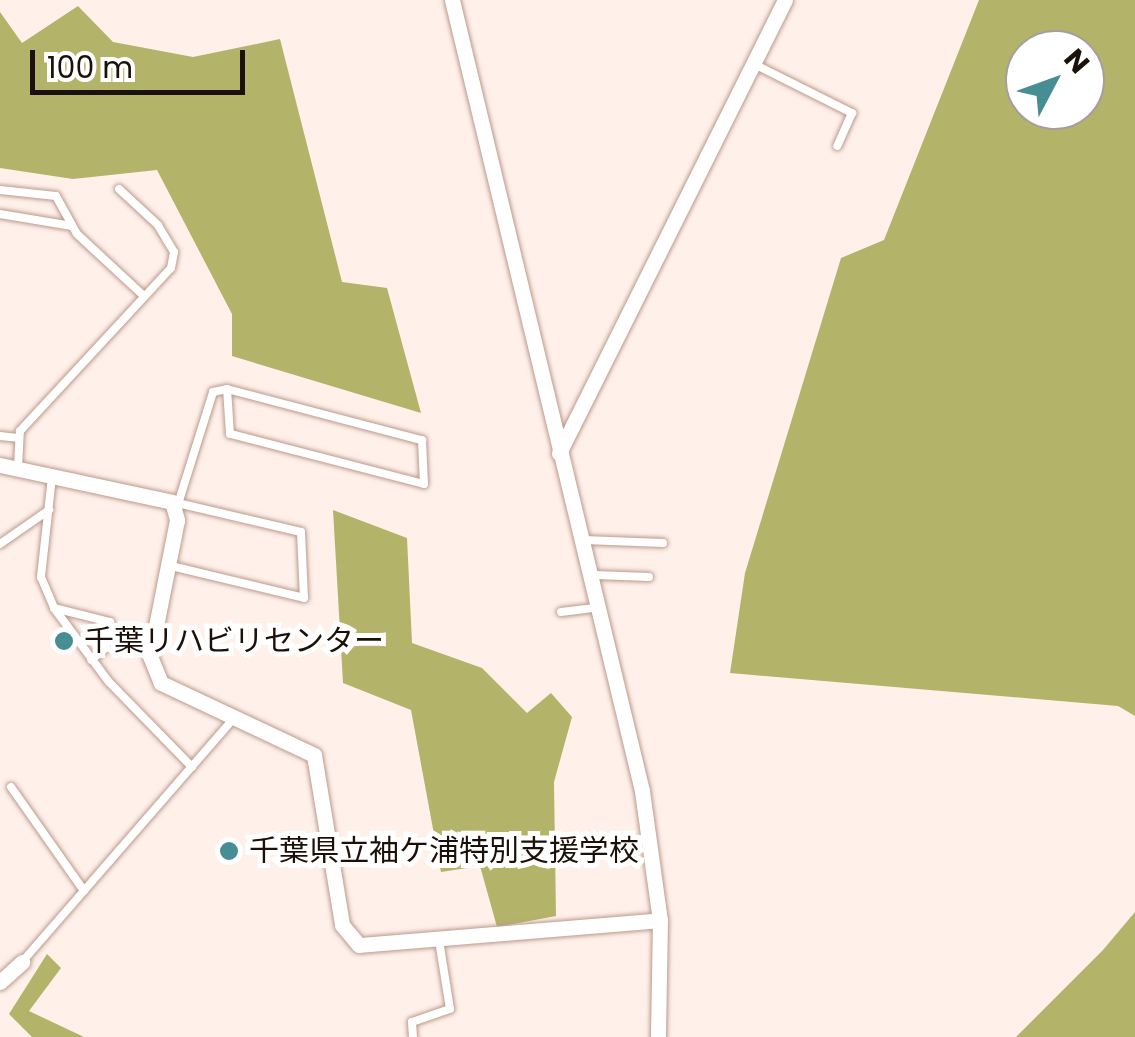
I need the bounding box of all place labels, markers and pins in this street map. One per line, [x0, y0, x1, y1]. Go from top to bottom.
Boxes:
place label: 千葉リハビリセンター [84, 623, 384, 659]
marker: 千葉リハビリセンター [53, 630, 75, 652]
place label: 千葉県立袖ケ浦特別支援学校 [249, 833, 639, 869]
marker: 千葉県立袖ケ浦特別支援学校 [218, 840, 240, 862]

